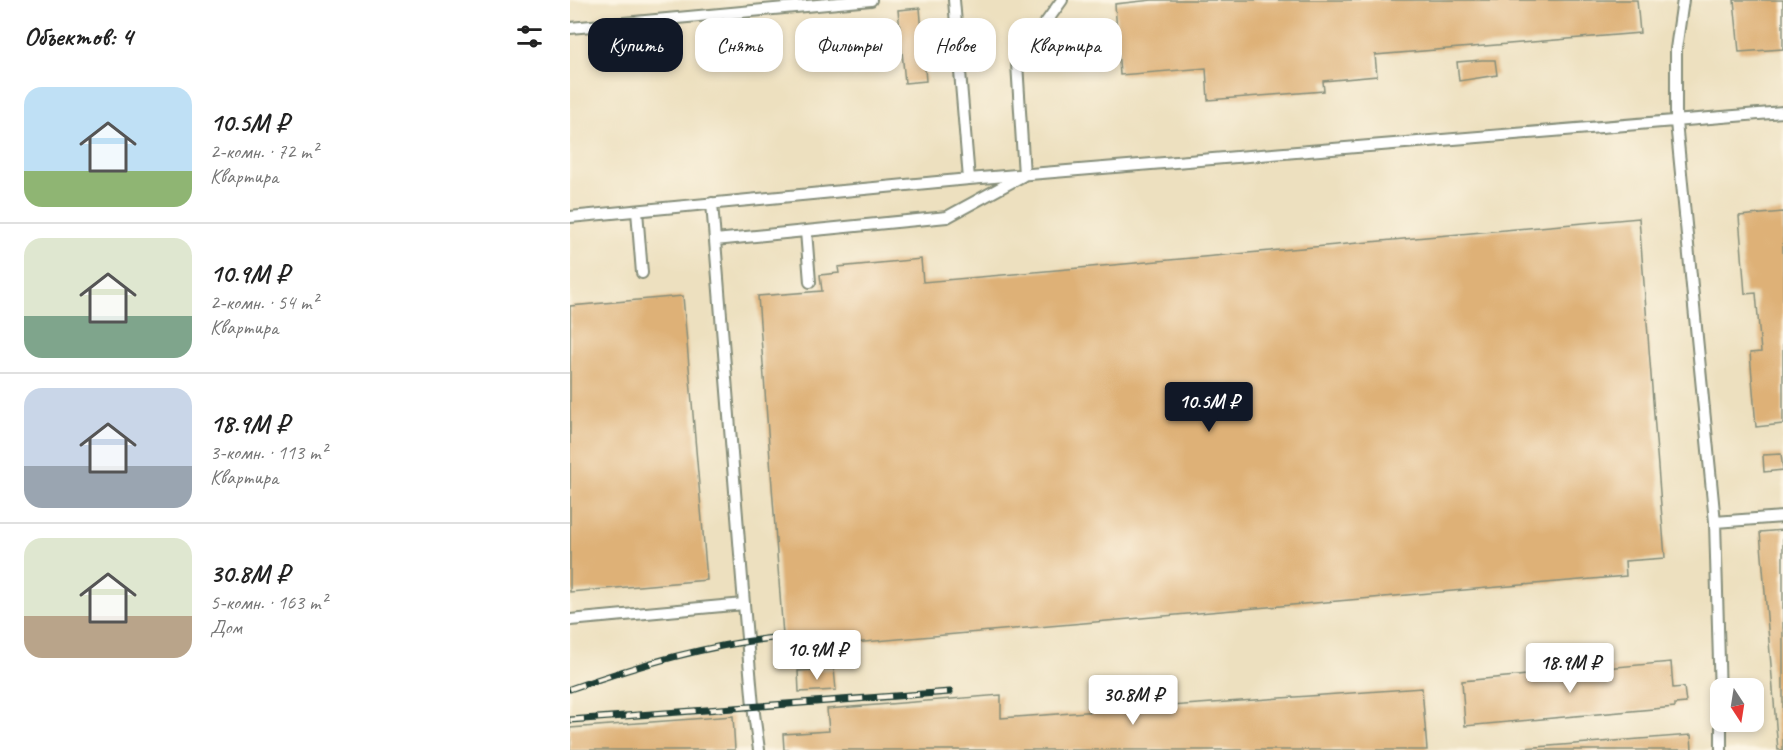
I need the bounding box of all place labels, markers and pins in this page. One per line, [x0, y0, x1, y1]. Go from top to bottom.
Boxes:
pin: 10.5M ₽ [1154, 382, 1264, 433]
pin: 10.9M ₽ [762, 630, 872, 681]
pin: 18.9M ₽ [1515, 643, 1625, 694]
pin: 30.8M ₽ [1078, 675, 1188, 726]

